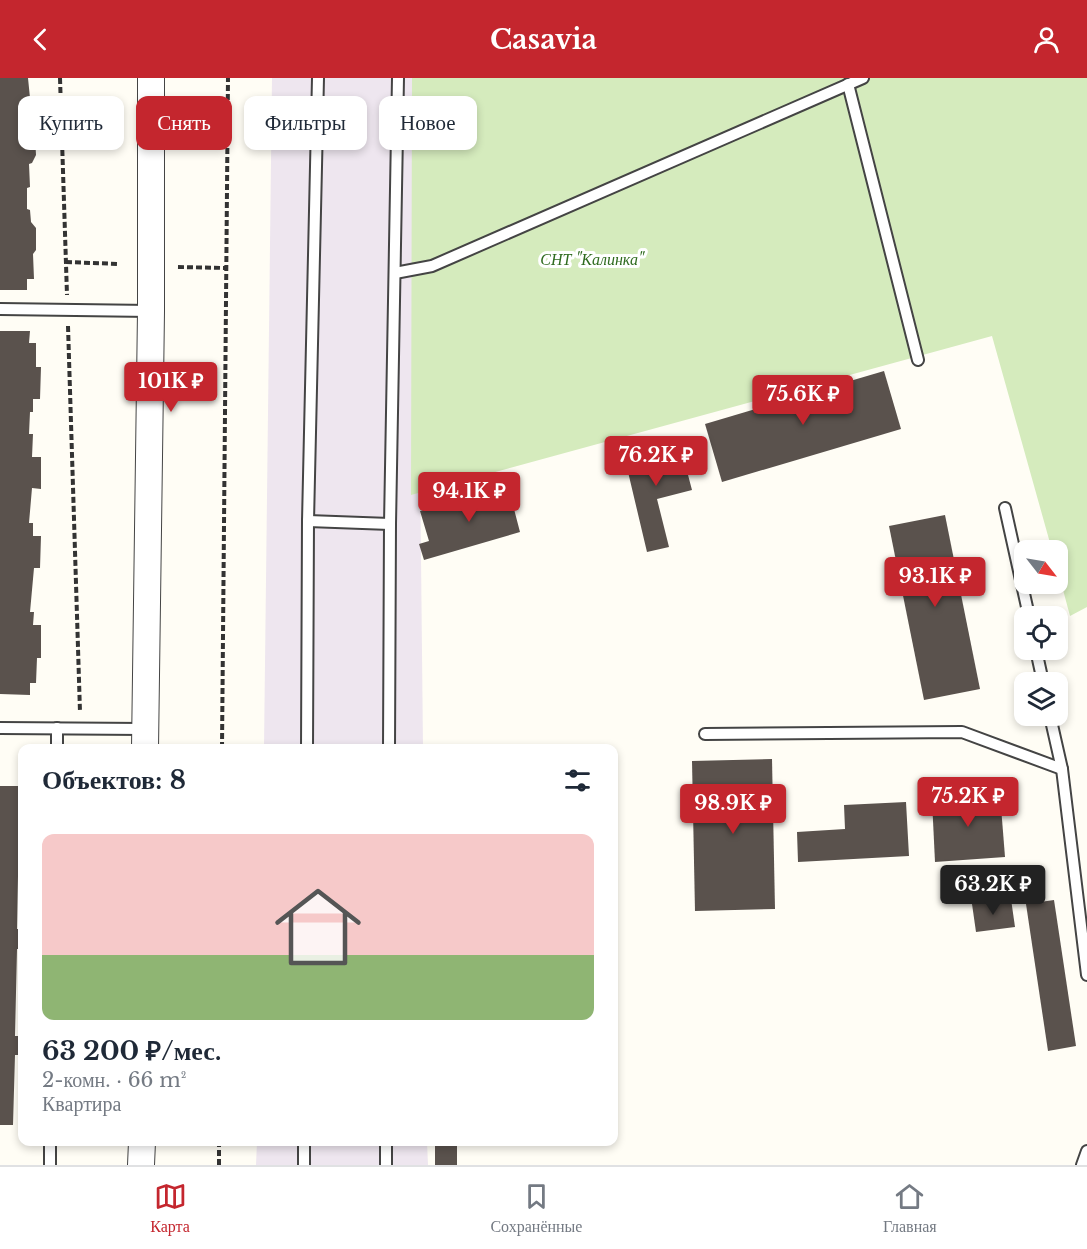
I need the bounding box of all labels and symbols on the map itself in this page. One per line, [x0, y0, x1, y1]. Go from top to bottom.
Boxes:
park label: СНТ "Калинка" [540, 249, 645, 269]
pin: 101K ₽ [122, 362, 220, 413]
pin: 75.6K ₽ [748, 375, 858, 426]
pin: 76.2K ₽ [601, 436, 711, 487]
pin: 94.1K ₽ [414, 472, 524, 523]
north arrow [1014, 540, 1068, 594]
pin: 93.1K ₽ [880, 557, 990, 608]
pin: 75.2K ₽ [913, 777, 1023, 828]
pin: 98.9K ₽ [678, 784, 788, 835]
pin: 63.2K ₽ [938, 865, 1048, 916]

